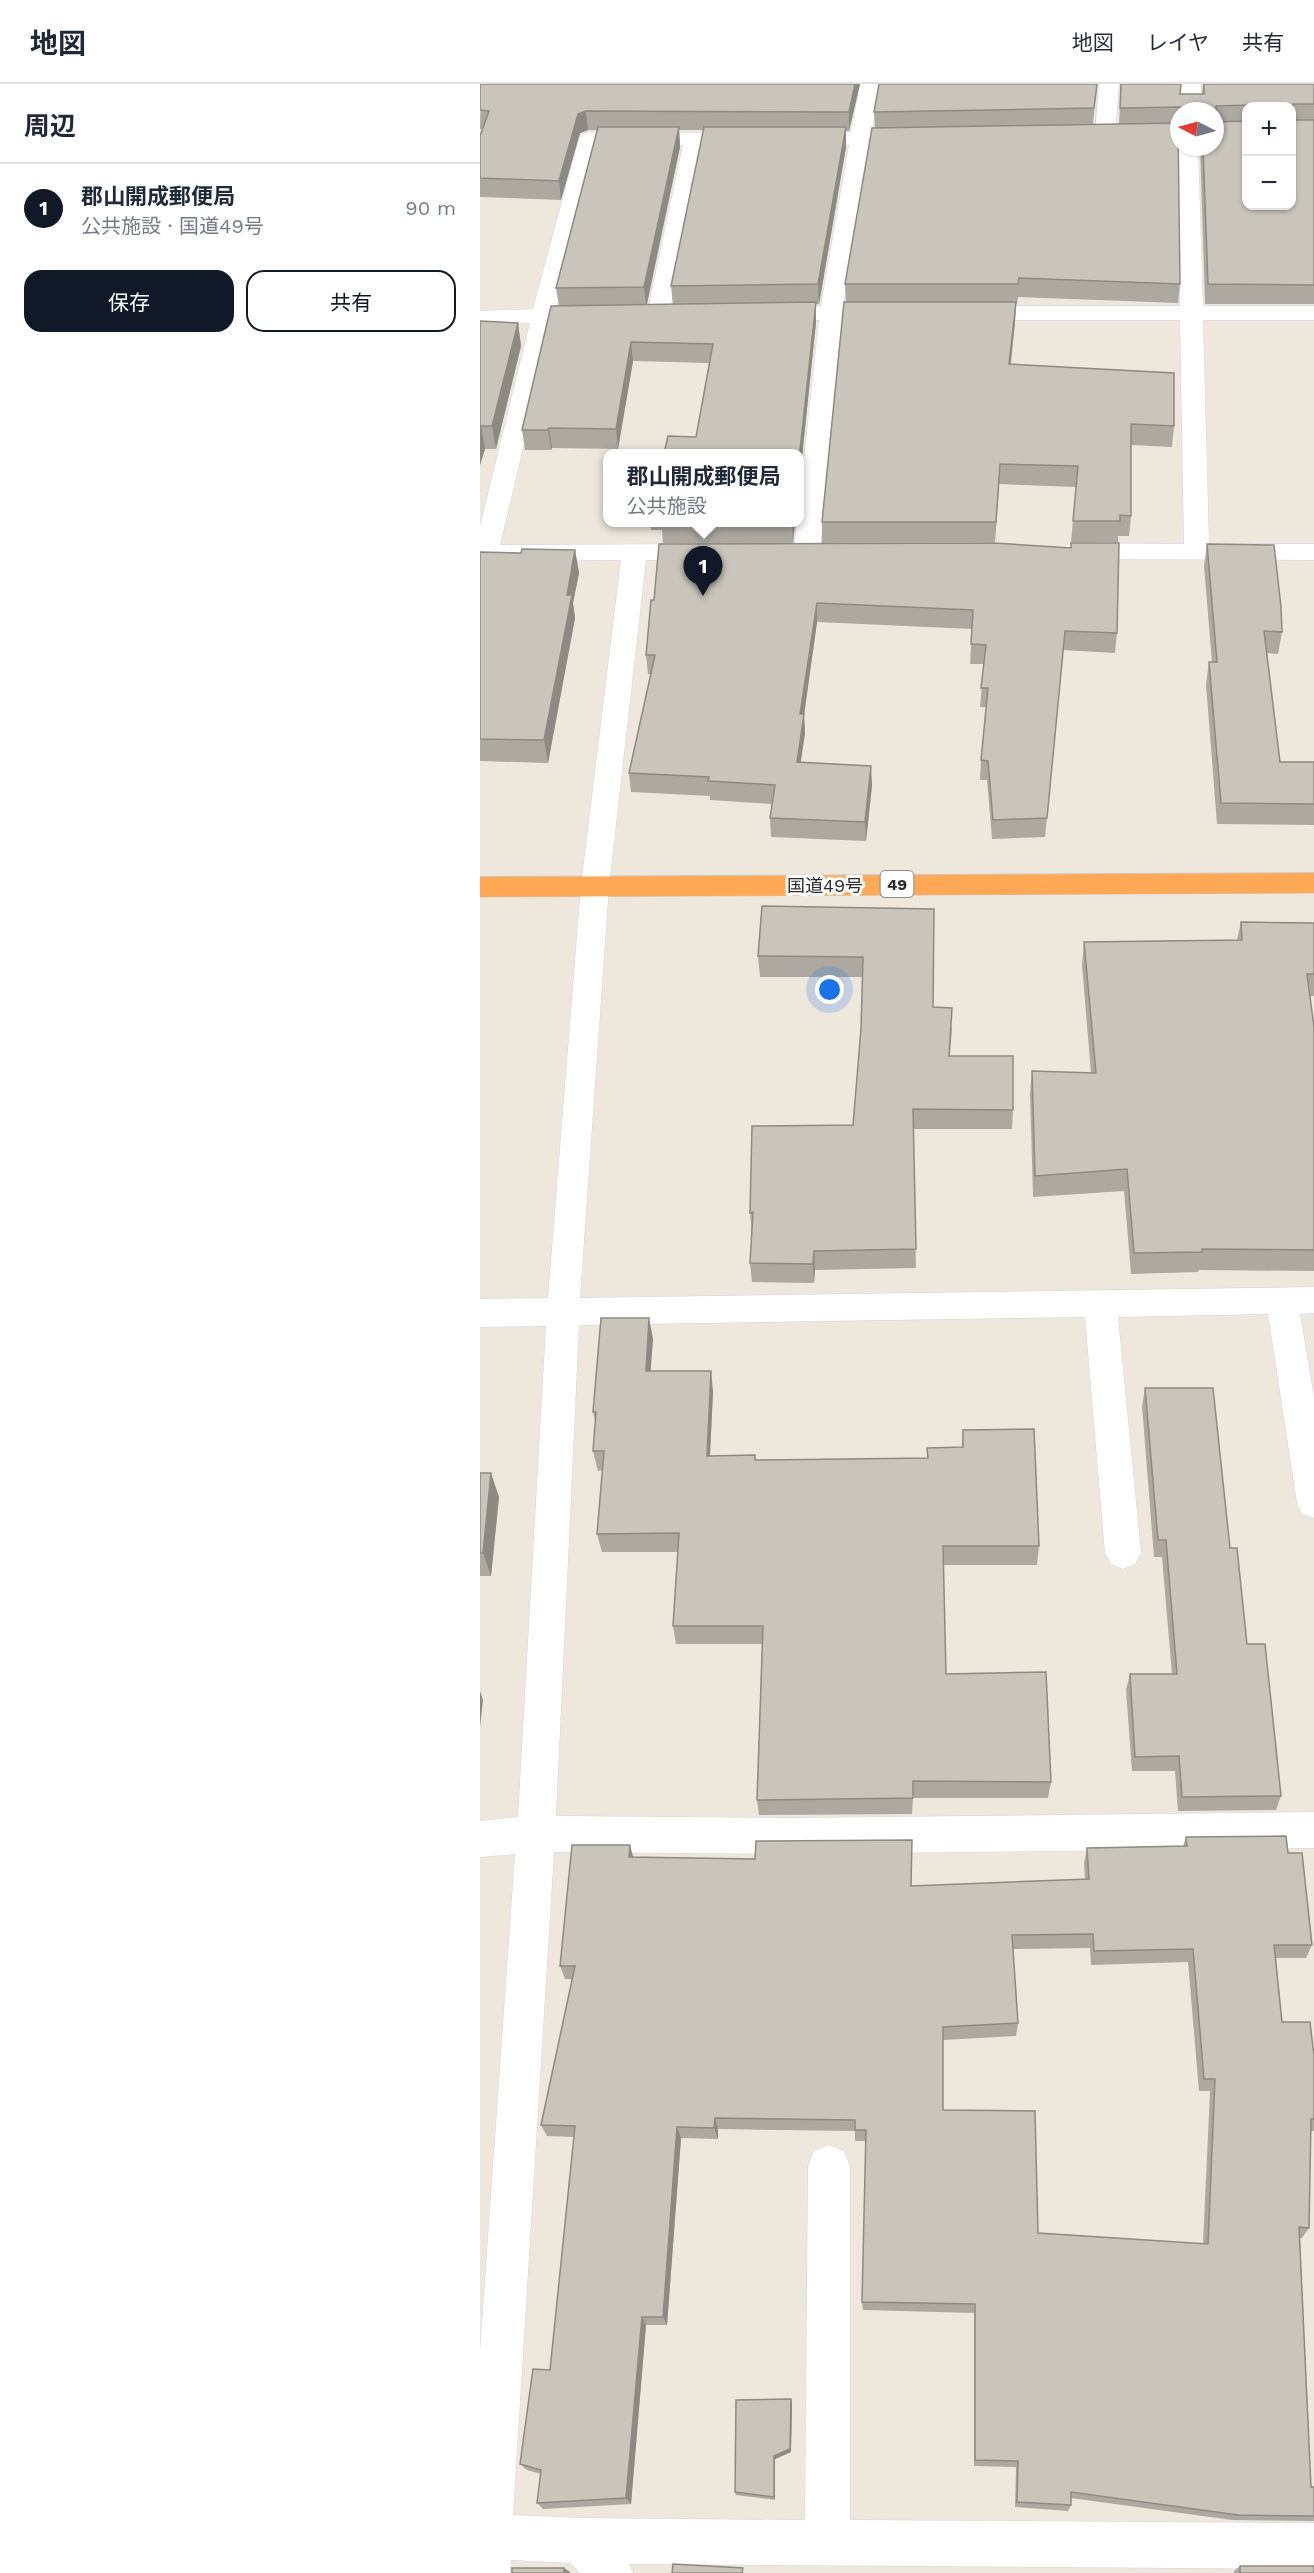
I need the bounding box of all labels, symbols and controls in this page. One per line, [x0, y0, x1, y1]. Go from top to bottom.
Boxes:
text: 地図 [30, 27, 86, 60]
text: 地図 [1072, 30, 1114, 55]
text: レイヤ [1147, 30, 1209, 55]
text: 共有 [1242, 30, 1284, 55]
north arrow [1170, 102, 1224, 156]
map controls [1242, 102, 1296, 210]
button: + [1242, 102, 1296, 156]
text: 周辺 [24, 111, 76, 141]
button: − [1242, 156, 1296, 210]
text: 郡山開成郵便局 [81, 184, 235, 209]
text: 1 [39, 196, 48, 220]
text: 90 m [405, 196, 456, 220]
text: 公共施設 · 国道49号 [81, 214, 264, 238]
button: 保存 [24, 270, 234, 332]
button: 共有 [246, 270, 456, 332]
popup [603, 449, 804, 527]
text: 郡山開成郵便局 [626, 464, 781, 489]
text: 公共施設 [626, 494, 706, 518]
pin: 1 [684, 546, 722, 596]
road number: 49 [880, 871, 914, 897]
street label: 国道49号 [787, 875, 863, 896]
your location [815, 975, 844, 1004]

